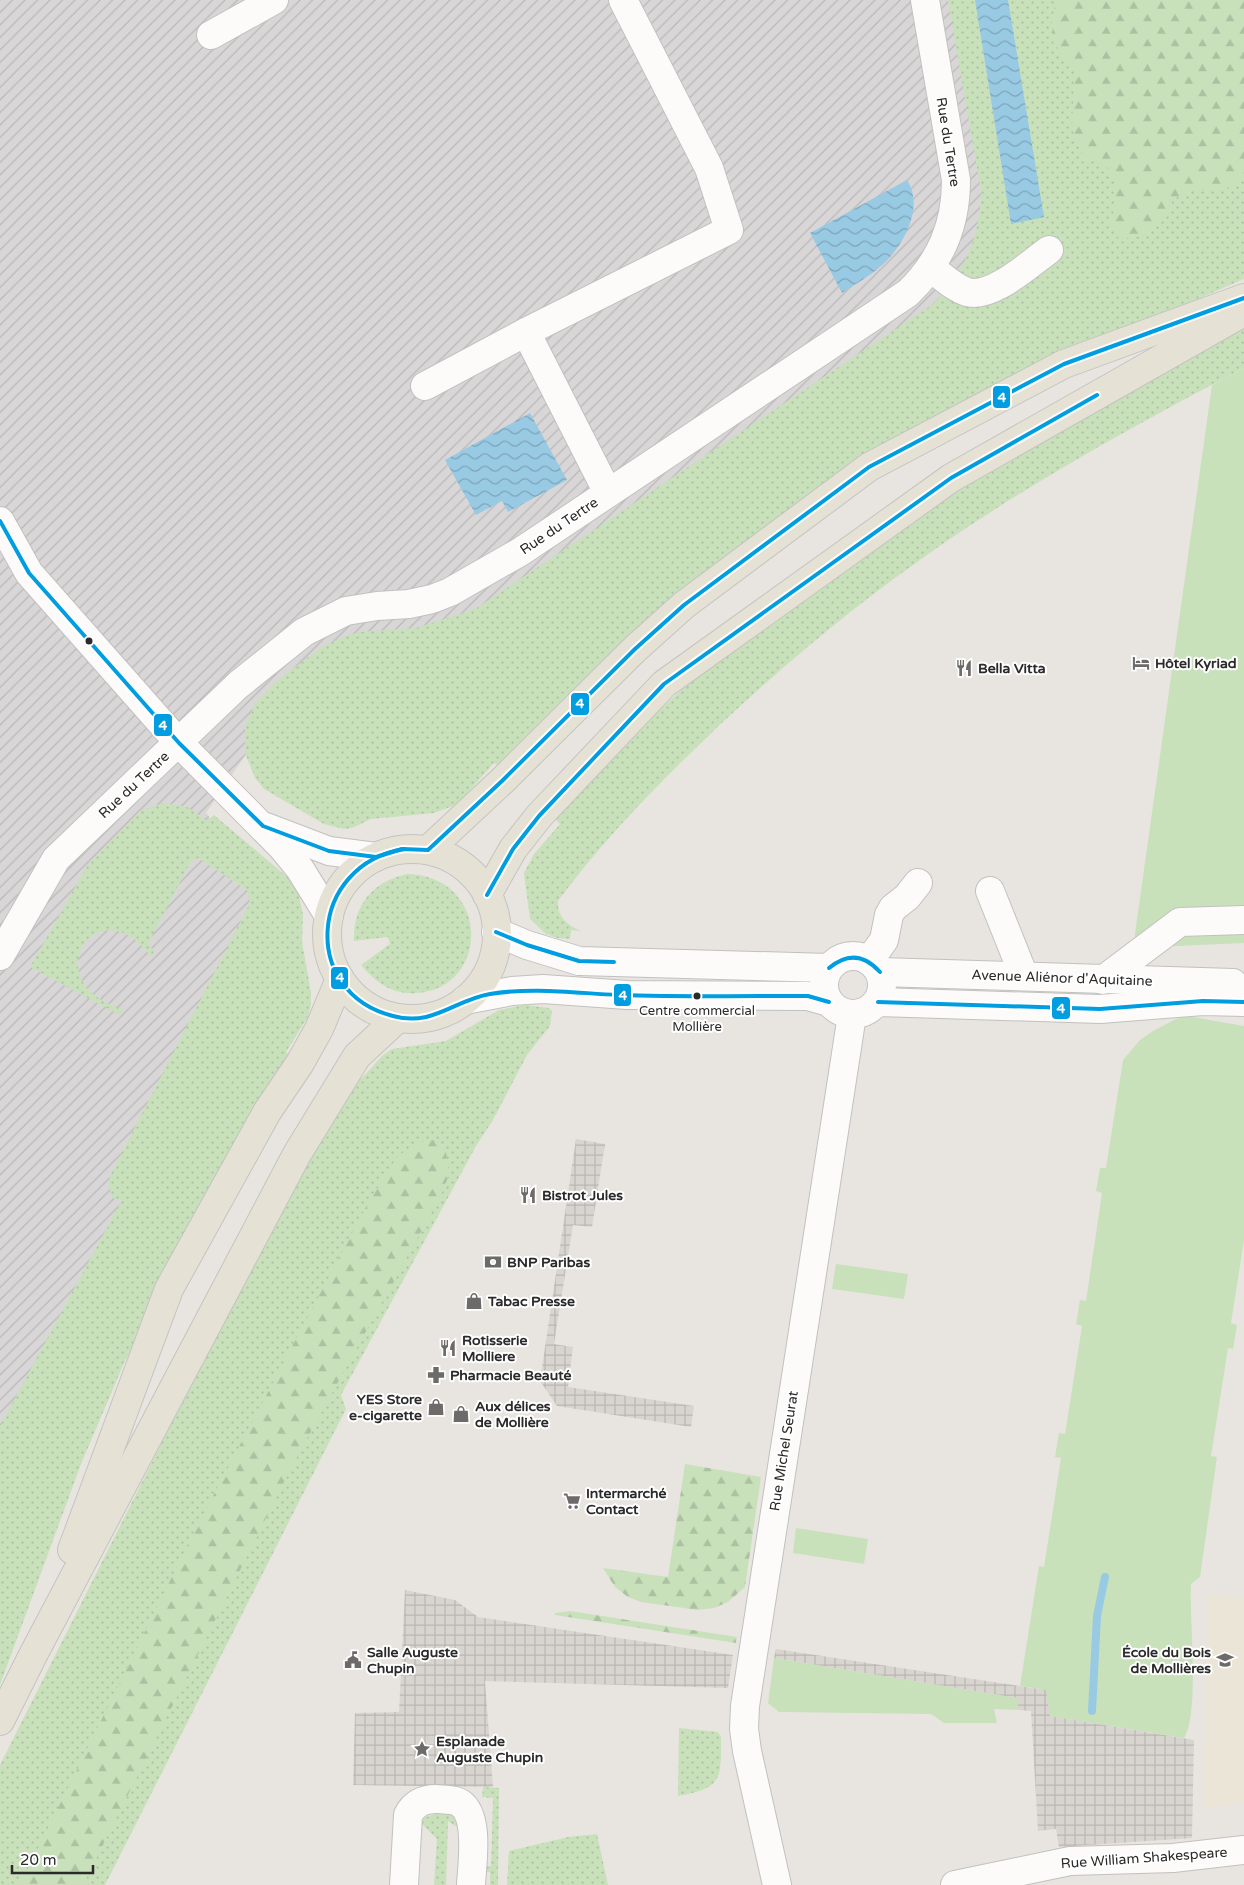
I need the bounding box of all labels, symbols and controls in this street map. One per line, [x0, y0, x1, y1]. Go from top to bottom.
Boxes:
street label: Rue du Tertre [933, 96, 963, 188]
line badge: 4 [992, 385, 1011, 409]
text: 4 [998, 389, 1007, 406]
street label: Rue du Tertre [517, 494, 601, 558]
unlabelled marker [84, 636, 94, 646]
hotel icon: Hôtel Kyriad [1131, 653, 1151, 673]
place label: Hôtel Kyriad [1155, 655, 1237, 672]
restaurant icon: Bella Vitta [954, 658, 974, 678]
place label: Bella Vitta [978, 660, 1046, 677]
line badge: 4 [570, 692, 590, 716]
text: 4 [576, 695, 585, 712]
line badge: 4 [153, 713, 173, 737]
text: 4 [159, 717, 168, 734]
street label: Rue du Tertre [95, 748, 173, 822]
line badge: 4 [330, 966, 349, 990]
street label: Avenue Aliénor d'Aquitaine [971, 966, 1153, 990]
text: 4 [336, 969, 345, 986]
line badge: 4 [613, 983, 632, 1007]
text: 4 [619, 987, 628, 1004]
marker: Centre commercial Mollière [692, 991, 702, 1001]
line badge: 4 [1051, 996, 1071, 1020]
text: 4 [1057, 1000, 1066, 1017]
place label: Centre commercial Mollière [639, 1003, 755, 1035]
restaurant icon: Bistrot Jules [518, 1185, 538, 1205]
place label: Bistrot Jules [542, 1187, 623, 1204]
bank icon: BNP Paribas [483, 1252, 503, 1272]
place label: BNP Paribas [507, 1254, 590, 1271]
shop icon: Tabac Presse [464, 1291, 484, 1311]
place label: Tabac Presse [487, 1293, 575, 1310]
place label: Rotisserie Molliere [462, 1332, 527, 1365]
restaurant icon: Rotisserie Molliere [438, 1338, 458, 1358]
pharmacy icon: Pharmacie Beauté [426, 1365, 446, 1385]
place label: Pharmacie Beauté [450, 1367, 571, 1384]
street label: Rue Michel Seurat [766, 1389, 802, 1512]
place label: YES Store e-cigarette [349, 1391, 422, 1424]
shop icon: YES Store e-cigarette [426, 1397, 446, 1417]
place label: Aux délices de Mollière [475, 1398, 551, 1431]
shop icon: Aux délices de Mollière [451, 1404, 471, 1424]
place label: Intermarché Contact [586, 1485, 667, 1518]
supermarket icon: Intermarché Contact [562, 1491, 582, 1511]
place label: Salle Auguste Chupin [367, 1644, 458, 1677]
place label: École du Bois de Mollières [1122, 1644, 1211, 1677]
public building icon: Salle Auguste Chupin [343, 1650, 363, 1670]
school or university icon: École du Bois de Mollières [1215, 1650, 1235, 1670]
place label: Esplanade Auguste Chupin [436, 1733, 543, 1766]
place icon: Esplanade Auguste Chupin [412, 1739, 432, 1759]
scale bar [12, 1842, 94, 1874]
street label: Rue William Shakespeare [1060, 1844, 1228, 1872]
text: 20 m [20, 1851, 57, 1869]

